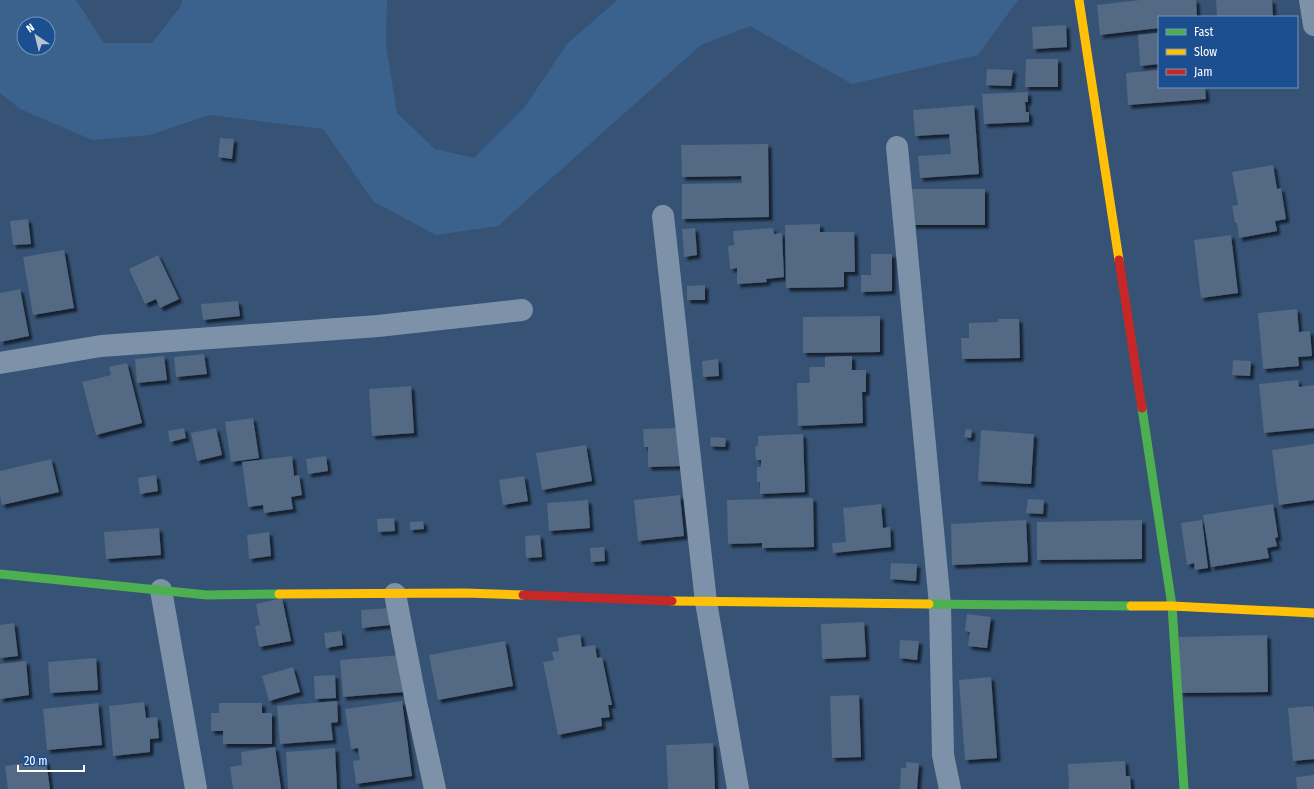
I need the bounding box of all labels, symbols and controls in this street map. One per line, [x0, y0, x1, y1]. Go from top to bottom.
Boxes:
north arrow [16, 16, 56, 56]
legend [1158, 16, 1298, 88]
text: N [24, 21, 37, 35]
text: Fast [1194, 25, 1213, 39]
text: Slow [1194, 45, 1217, 59]
text: Jam [1194, 65, 1212, 79]
scale bar [18, 747, 84, 773]
text: 20 m [24, 754, 48, 768]

